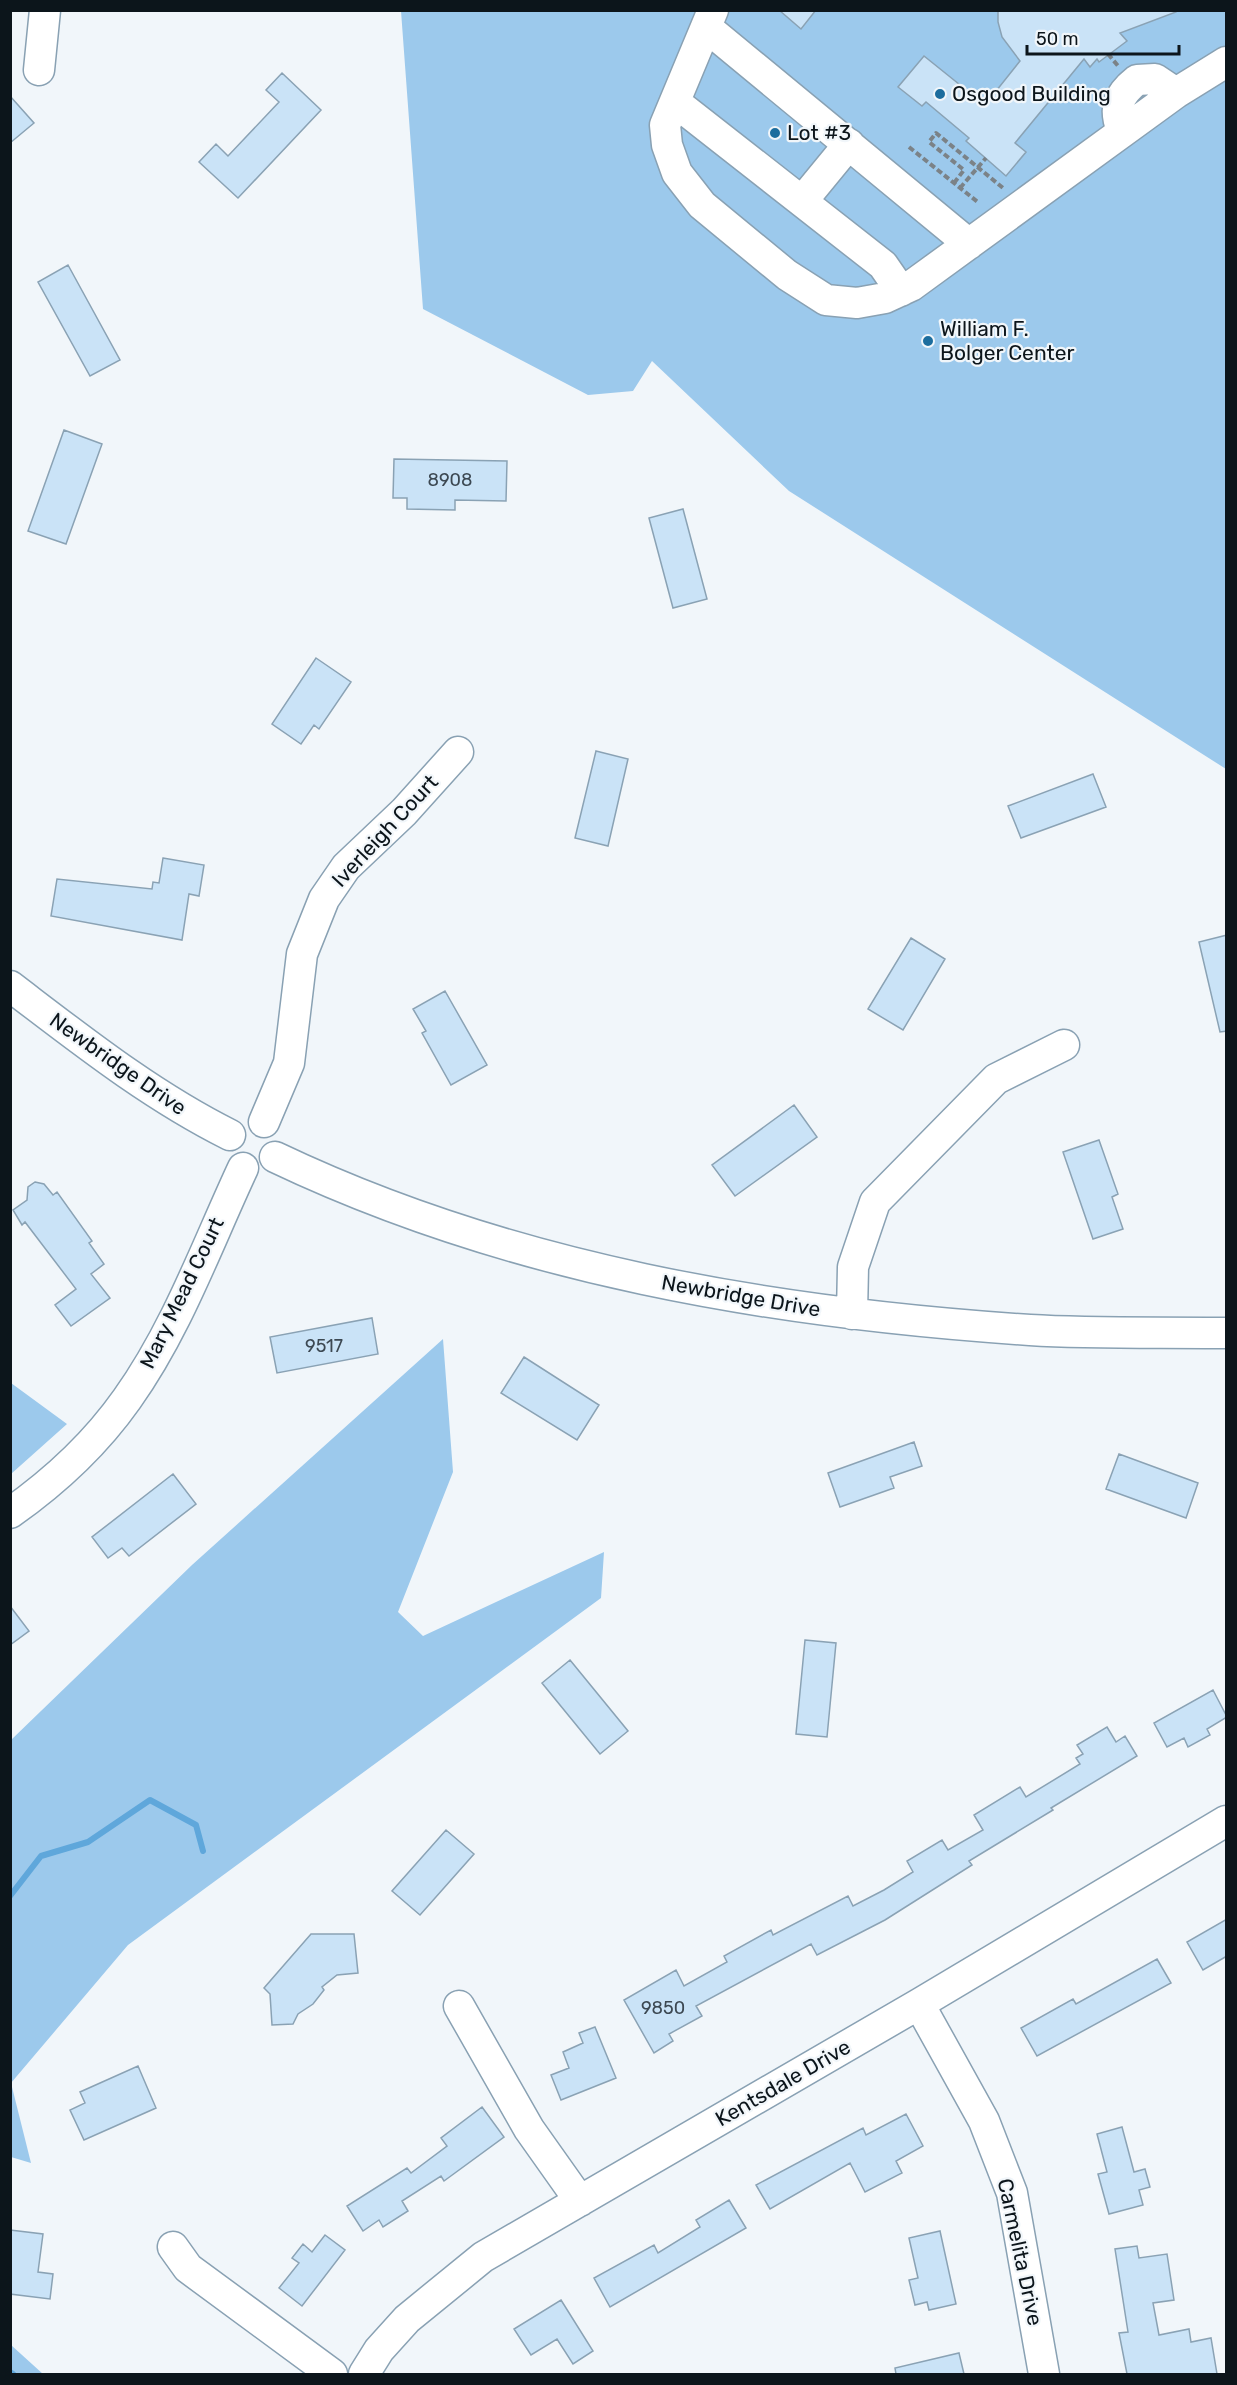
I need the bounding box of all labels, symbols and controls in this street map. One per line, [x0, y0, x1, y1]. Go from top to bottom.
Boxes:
scale bar [1027, 18, 1178, 56]
text: 50 m [1036, 28, 1079, 50]
place label: Osgood Building [952, 81, 1111, 106]
marker: Osgood Building [933, 87, 947, 101]
place label: Lot #3 [787, 120, 851, 145]
marker: Lot #3 [768, 126, 782, 140]
place label: William F. Bolger Center [940, 316, 1074, 365]
marker: William F. Bolger Center [921, 334, 935, 348]
house number: 8908 [428, 469, 473, 491]
street label: Iverleigh Court [326, 769, 443, 892]
street label: Newbridge Drive [45, 1007, 191, 1120]
street label: Mary Mead Court [134, 1213, 229, 1372]
street label: Newbridge Drive [660, 1269, 823, 1322]
house number: 9517 [305, 1335, 343, 1357]
house number: 9850 [641, 1997, 685, 2019]
street label: Kentsdale Drive [711, 2034, 855, 2131]
street label: Carmelita Drive [993, 2176, 1048, 2328]

